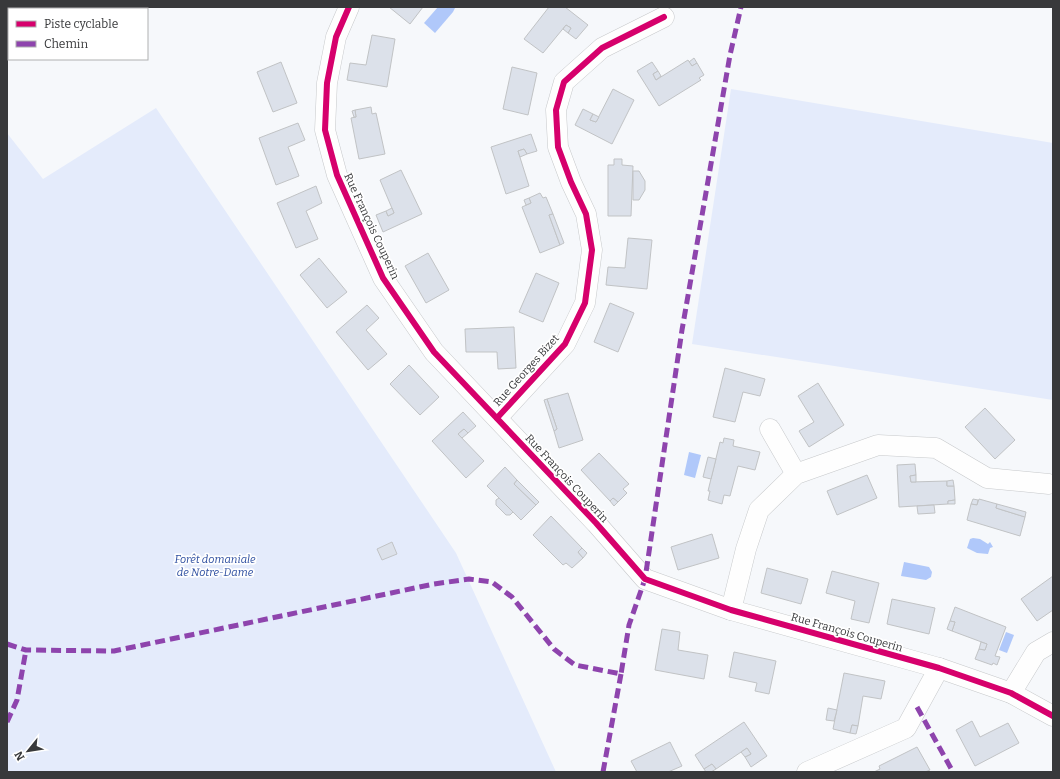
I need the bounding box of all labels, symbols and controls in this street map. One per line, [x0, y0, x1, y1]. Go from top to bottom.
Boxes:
legend [8, 8, 148, 60]
text: Piste cyclable [44, 17, 118, 31]
text: Chemin [44, 37, 88, 51]
street label: Rue François Couperin [341, 171, 402, 281]
street label: Rue Georges Bizet [491, 332, 562, 409]
street label: Rue François Couperin [522, 432, 611, 525]
park label: Forêt domaniale de Notre-Dame [174, 553, 256, 579]
street label: Rue François Couperin [790, 610, 904, 655]
north arrow [8, 731, 48, 771]
text: N [12, 748, 28, 763]

